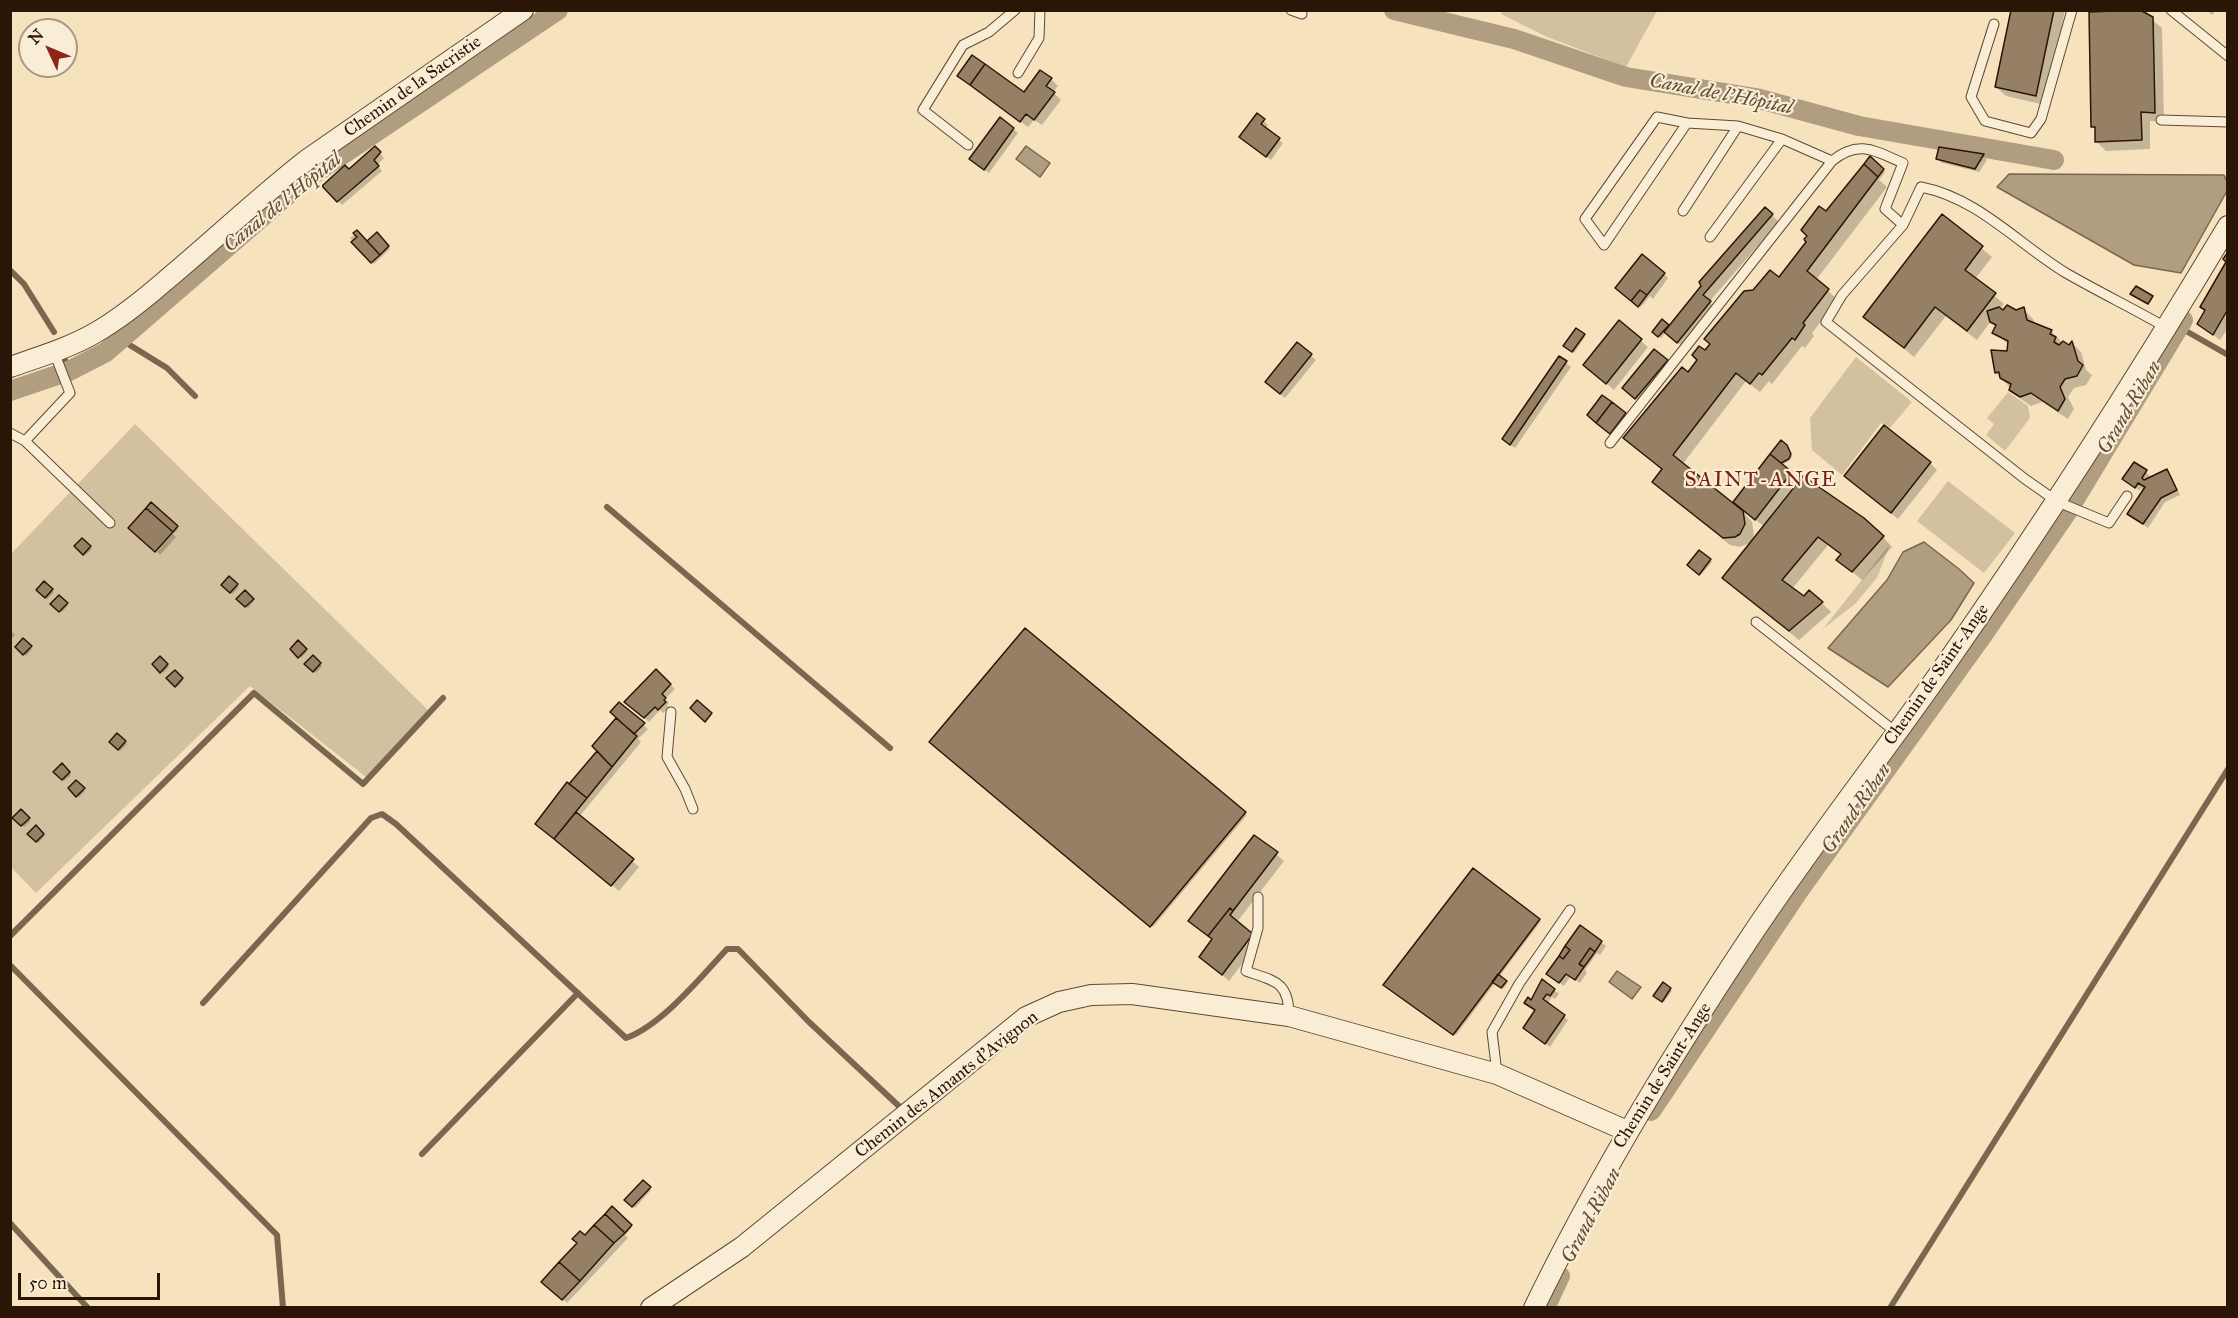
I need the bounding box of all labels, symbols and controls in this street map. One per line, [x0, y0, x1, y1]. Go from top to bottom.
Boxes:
north arrow [18, 18, 78, 78]
text: N [25, 25, 48, 48]
street label: Chemin de la Sacristie [340, 31, 486, 143]
water label: Canal de l'Hôpital [1648, 69, 1794, 121]
water label: Canal de l'Hôpital [219, 148, 347, 258]
water label: Grand Riban [2093, 357, 2167, 459]
district label: SAINT-ANGE [1684, 468, 1838, 494]
street label: Chemin de Saint-Ange [1880, 600, 1994, 750]
water label: Grand Riban [1817, 759, 1897, 859]
street label: Chemin de Saint-Ange [1609, 999, 1717, 1153]
street label: Chemin des Amants d'Avignon [851, 1007, 1043, 1163]
water label: Grand Riban [1557, 1164, 1627, 1268]
scale bar [21, 1261, 164, 1299]
text: 50 m [29, 1272, 67, 1294]

